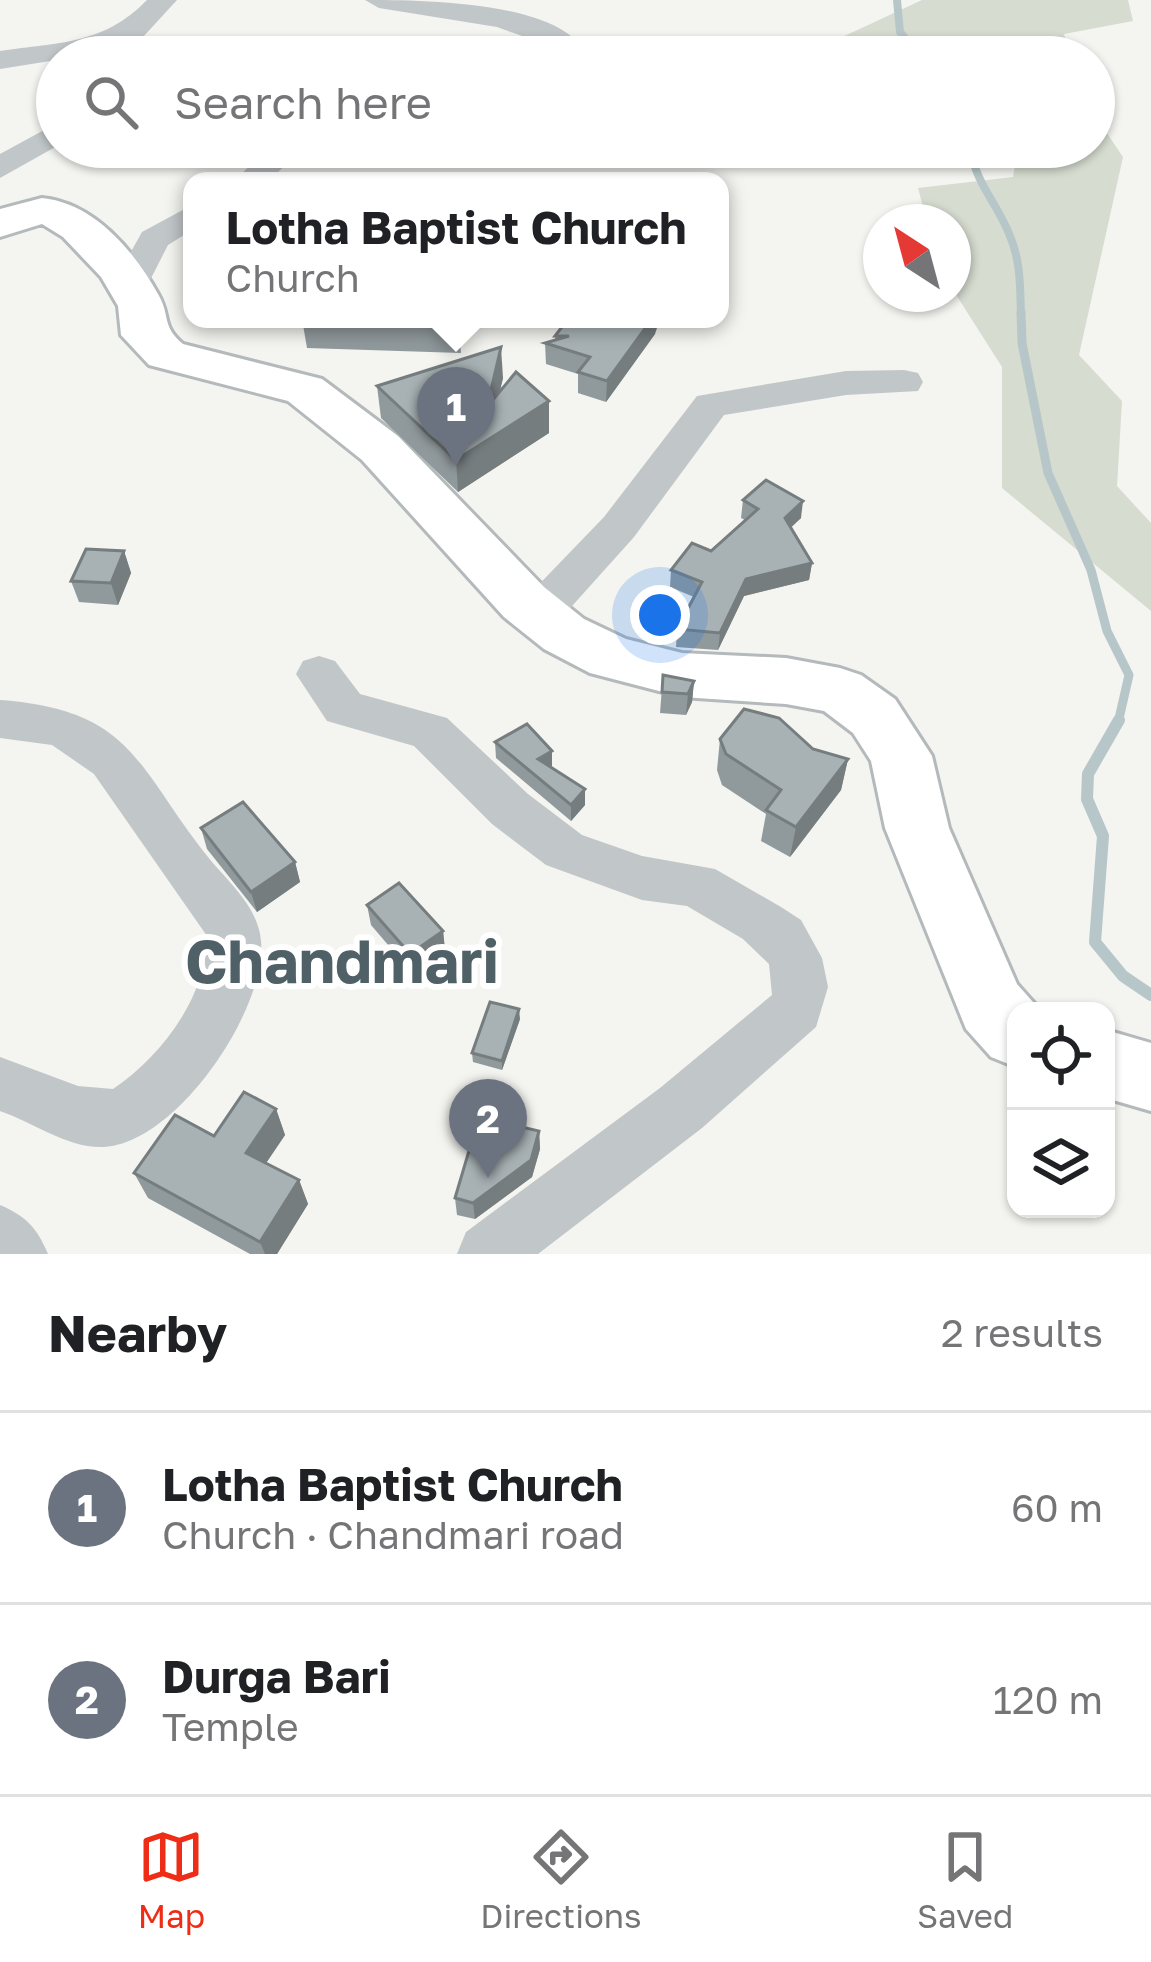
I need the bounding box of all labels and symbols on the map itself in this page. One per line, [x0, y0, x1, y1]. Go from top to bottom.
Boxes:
north arrow [863, 204, 971, 312]
pin: 1 [417, 367, 495, 466]
your location [630, 585, 690, 645]
district label: Chandmari [185, 924, 499, 996]
pin: 2 [449, 1079, 527, 1178]

